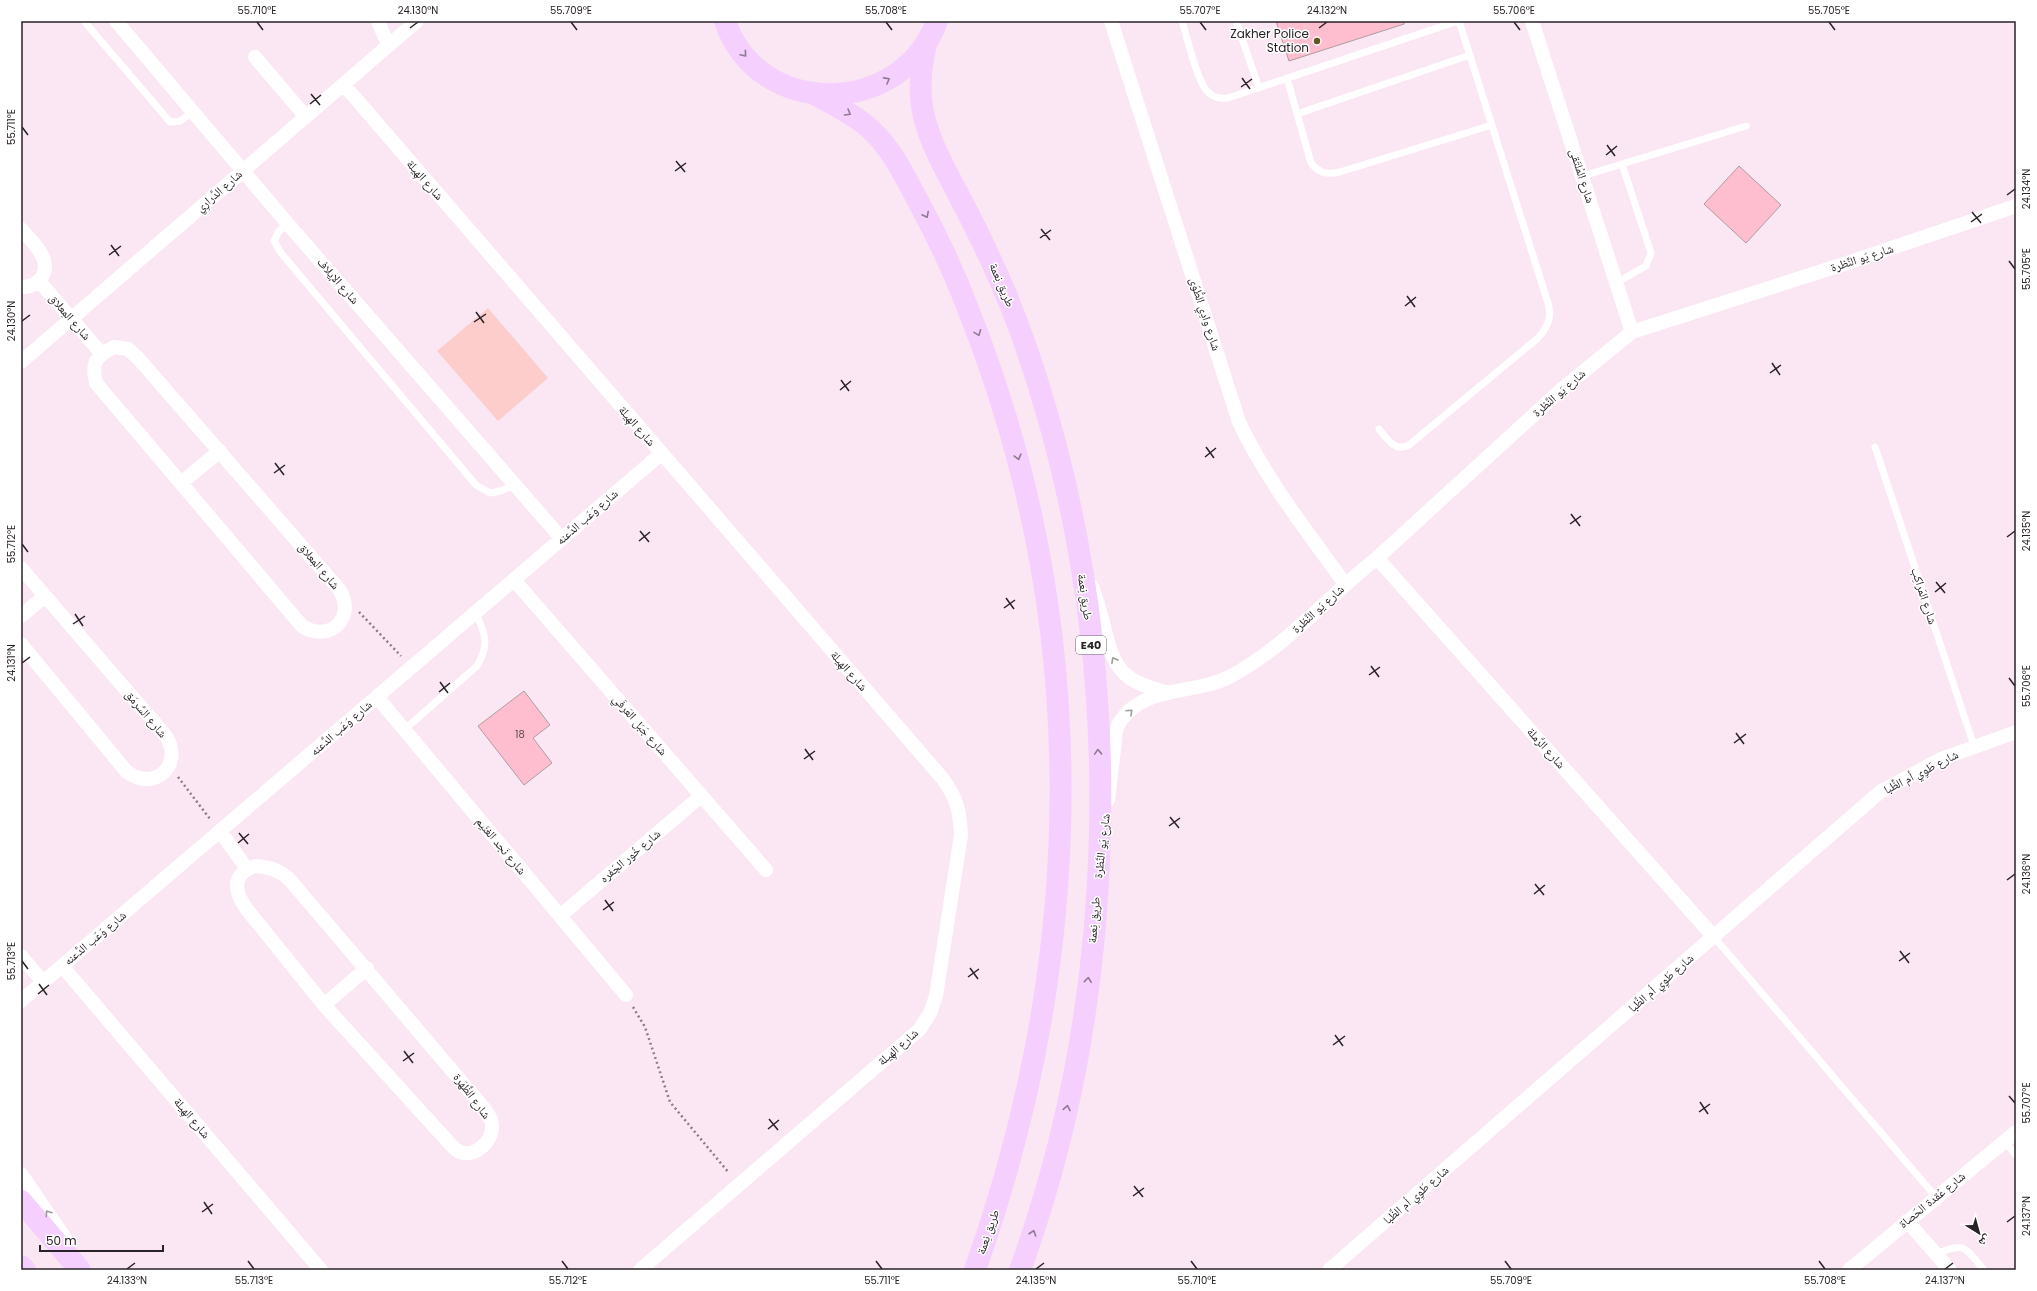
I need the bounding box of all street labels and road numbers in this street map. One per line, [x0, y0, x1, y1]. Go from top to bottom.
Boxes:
street label: شارع المُلتَقى [1566, 146, 1599, 205]
street label: شارع الهِيلة [403, 156, 448, 204]
street label: شارع الدَّرارِي [192, 166, 247, 217]
street label: شارع يَو النَّظرة [1828, 239, 1896, 276]
street label: شارع الإيلاف [313, 254, 363, 308]
street label: طريق نِعمة [986, 260, 1019, 310]
street label: شارع وادِي الطُّوَى [1184, 275, 1225, 353]
street label: شارع المِعلاق [45, 290, 95, 344]
street label: شارع يَو النَّظرة [1529, 365, 1589, 420]
street label: شارع الهِيلة [615, 402, 660, 450]
street label: شارع وَعَب الدَّعنه [552, 485, 621, 548]
street label: شارع المِعلاق [295, 539, 344, 593]
street label: شارع المَراكِب [1907, 565, 1942, 627]
street label: طريق نِعمة [1074, 573, 1097, 621]
street label: شارع يَو النَّظرة [1288, 580, 1348, 637]
road number: E40 [1076, 636, 1106, 654]
street label: شارع الهِيلة [827, 647, 872, 695]
street label: شارع السَّرمَق [121, 686, 171, 741]
street label: شارع جَبَل العَرفَي [608, 690, 672, 760]
street label: شارع وَعَب الدَّعنه [306, 696, 375, 759]
street label: شارع الرَّملة [1523, 723, 1570, 772]
street label: شارع طَوِي أم الظِّبا [1881, 745, 1962, 799]
street label: شارع يَو النَّظرة [1089, 812, 1114, 879]
street label: شارع نَجد الغنَيم [472, 813, 531, 878]
street label: شارع خُور الجَفره [596, 825, 664, 886]
street label: طريق نِعمة [1083, 896, 1104, 944]
street label: شارع وَعَب الدَّعنه [60, 906, 130, 969]
street label: شارع طَوِي أم الظِّبا [1624, 949, 1698, 1017]
street label: شارع الهِيلة [874, 1024, 922, 1069]
street label: شارع الظَّهَرة [450, 1069, 495, 1122]
street label: شارع الهِيلة [170, 1094, 215, 1142]
street label: شارع طَوِي أم الظِّبا [1379, 1161, 1453, 1229]
street label: شارع عُقدة الحَصاة [1895, 1167, 1969, 1232]
street label: طريق نِعمة [972, 1207, 1003, 1257]

